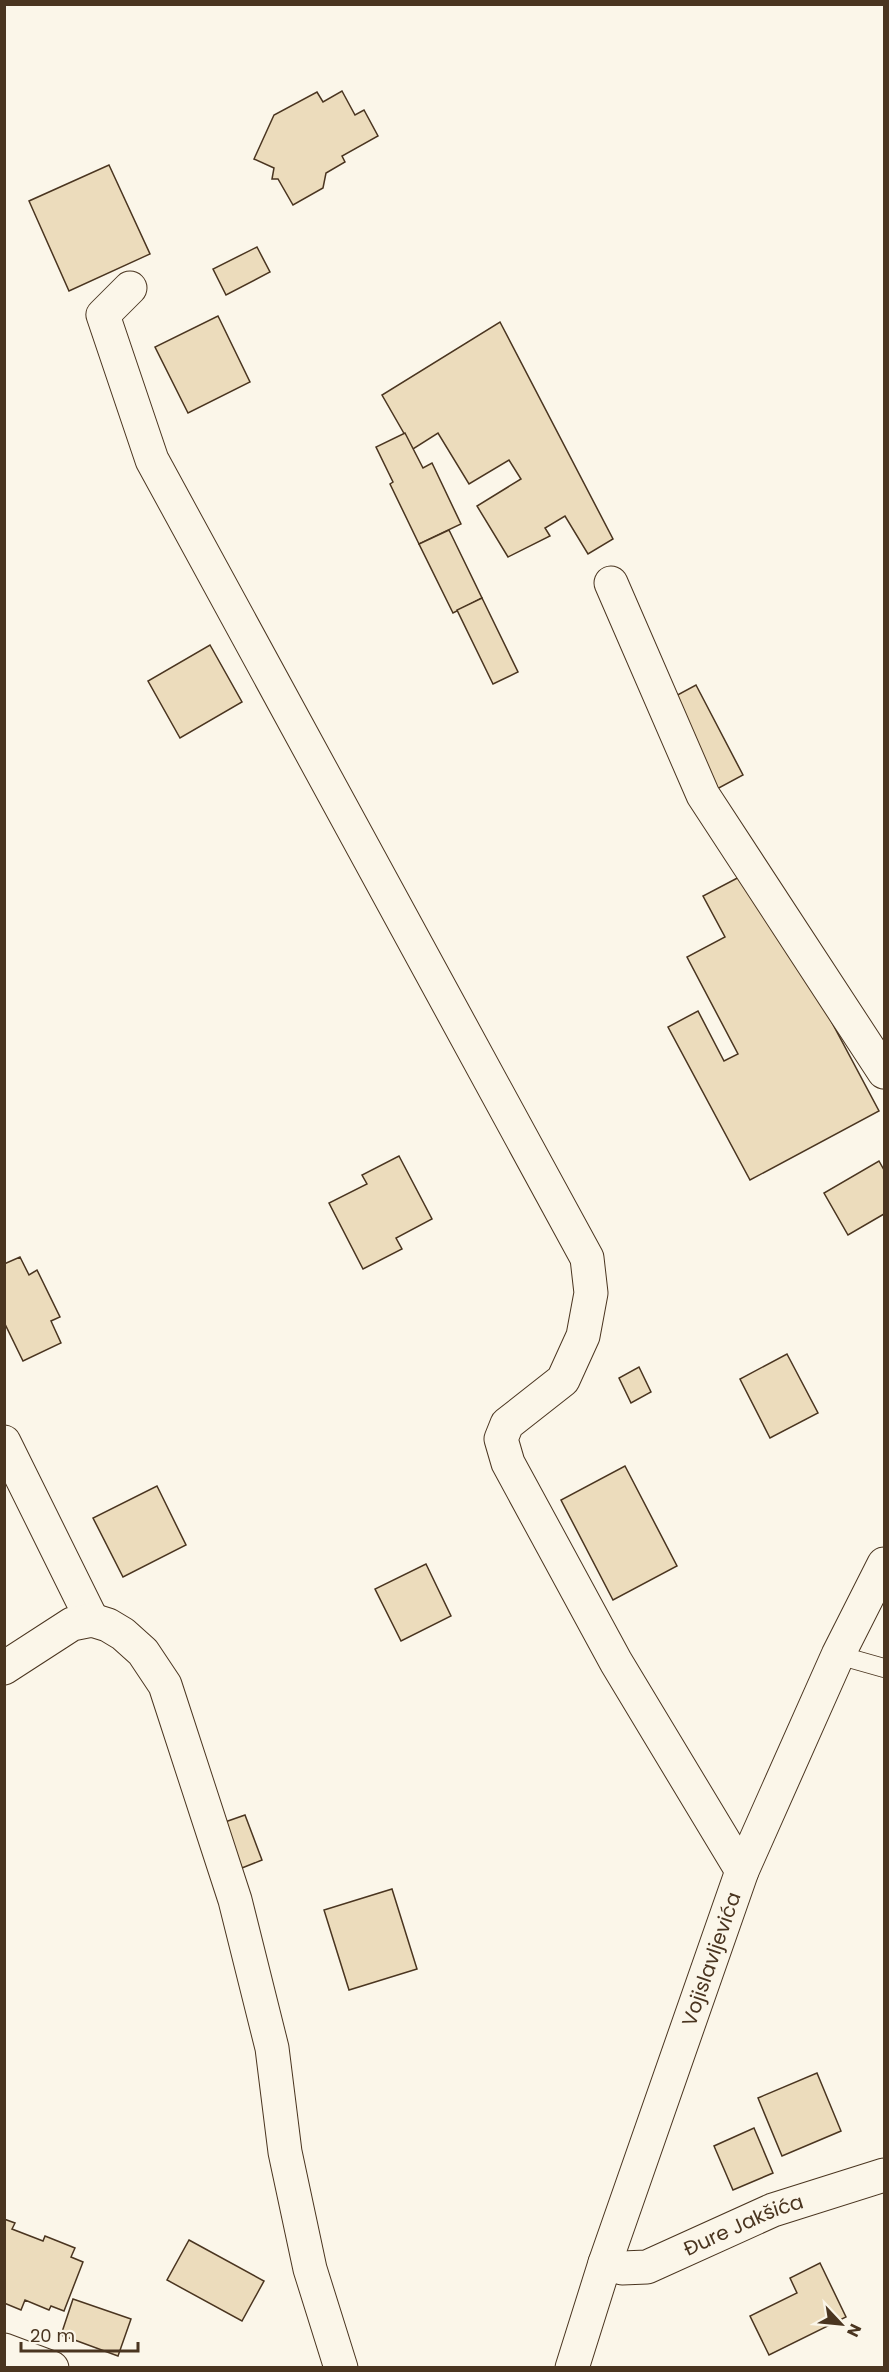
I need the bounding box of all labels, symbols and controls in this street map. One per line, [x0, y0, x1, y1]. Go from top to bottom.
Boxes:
street label: Vojislavljevića [675, 1888, 748, 2030]
street label: Đure Jakšića [679, 2187, 807, 2263]
north arrow [811, 2294, 871, 2354]
scale bar [21, 2315, 138, 2353]
text: N [841, 2320, 867, 2341]
text: 20 m [30, 2323, 75, 2348]

